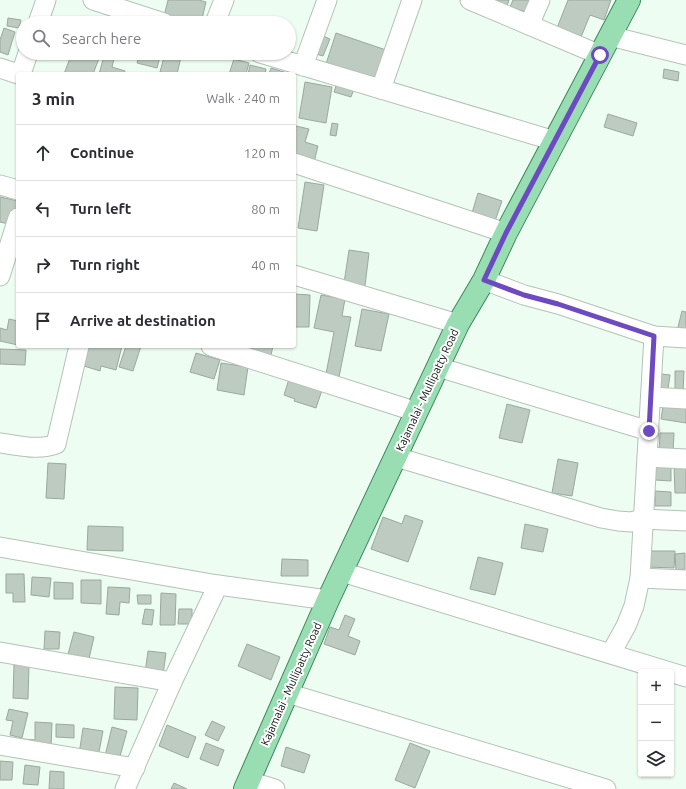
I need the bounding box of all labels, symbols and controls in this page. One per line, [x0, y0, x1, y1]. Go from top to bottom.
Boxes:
search box [16, 16, 296, 60]
icon: search [30, 27, 52, 49]
text: Search here [62, 30, 141, 47]
route start [591, 46, 609, 64]
text: 3 min [32, 89, 75, 108]
text: Walk · 240 m [206, 91, 280, 105]
icon: ahead [32, 142, 54, 164]
text: Continue [70, 144, 134, 161]
text: 120 m [244, 146, 280, 160]
icon: left [32, 198, 54, 220]
text: Turn left [70, 200, 131, 217]
text: 80 m [251, 202, 280, 216]
icon: right [32, 254, 54, 276]
text: Turn right [70, 256, 140, 273]
text: 40 m [251, 258, 280, 272]
icon: arrive [32, 310, 54, 332]
text: Arrive at destination [70, 312, 216, 329]
street label: Kajamalai - Mullipatty Road [393, 327, 461, 453]
route end [640, 422, 658, 440]
street label: Kajamalai - Mullipatty Road [258, 621, 324, 747]
map controls [638, 669, 674, 777]
button: + [638, 669, 674, 705]
button: − [638, 705, 674, 741]
button: layers [638, 741, 674, 777]

